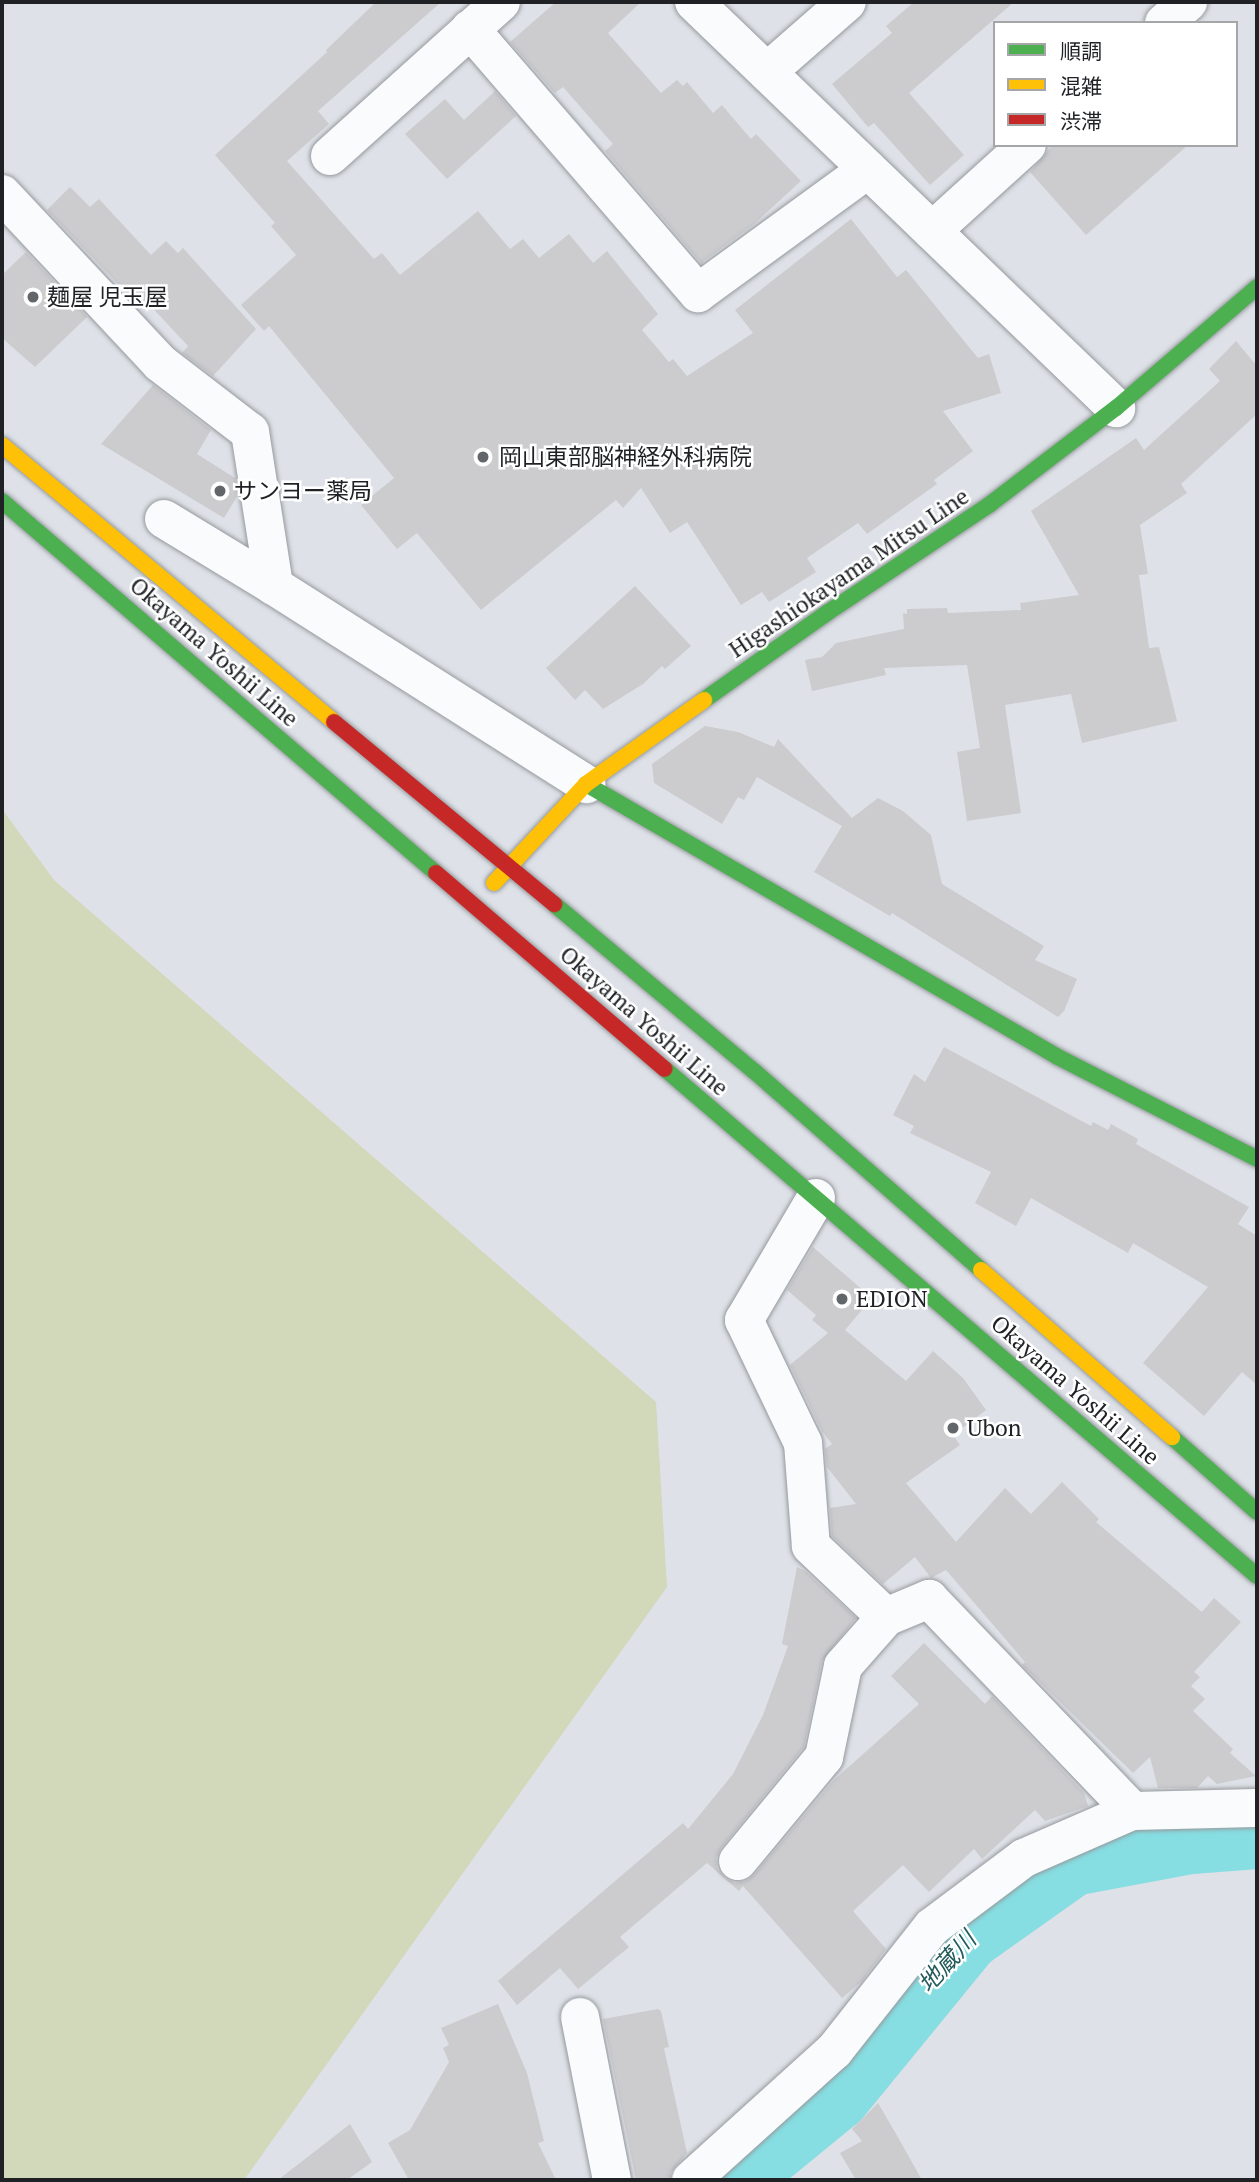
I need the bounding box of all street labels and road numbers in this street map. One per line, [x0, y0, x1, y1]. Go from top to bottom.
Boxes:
street label: Higashiokayama Mitsu Line [724, 482, 974, 664]
street label: Okayama Yoshii Line [124, 571, 304, 733]
street label: Okayama Yoshii Line [554, 940, 734, 1102]
street label: Okayama Yoshii Line [985, 1309, 1165, 1471]

